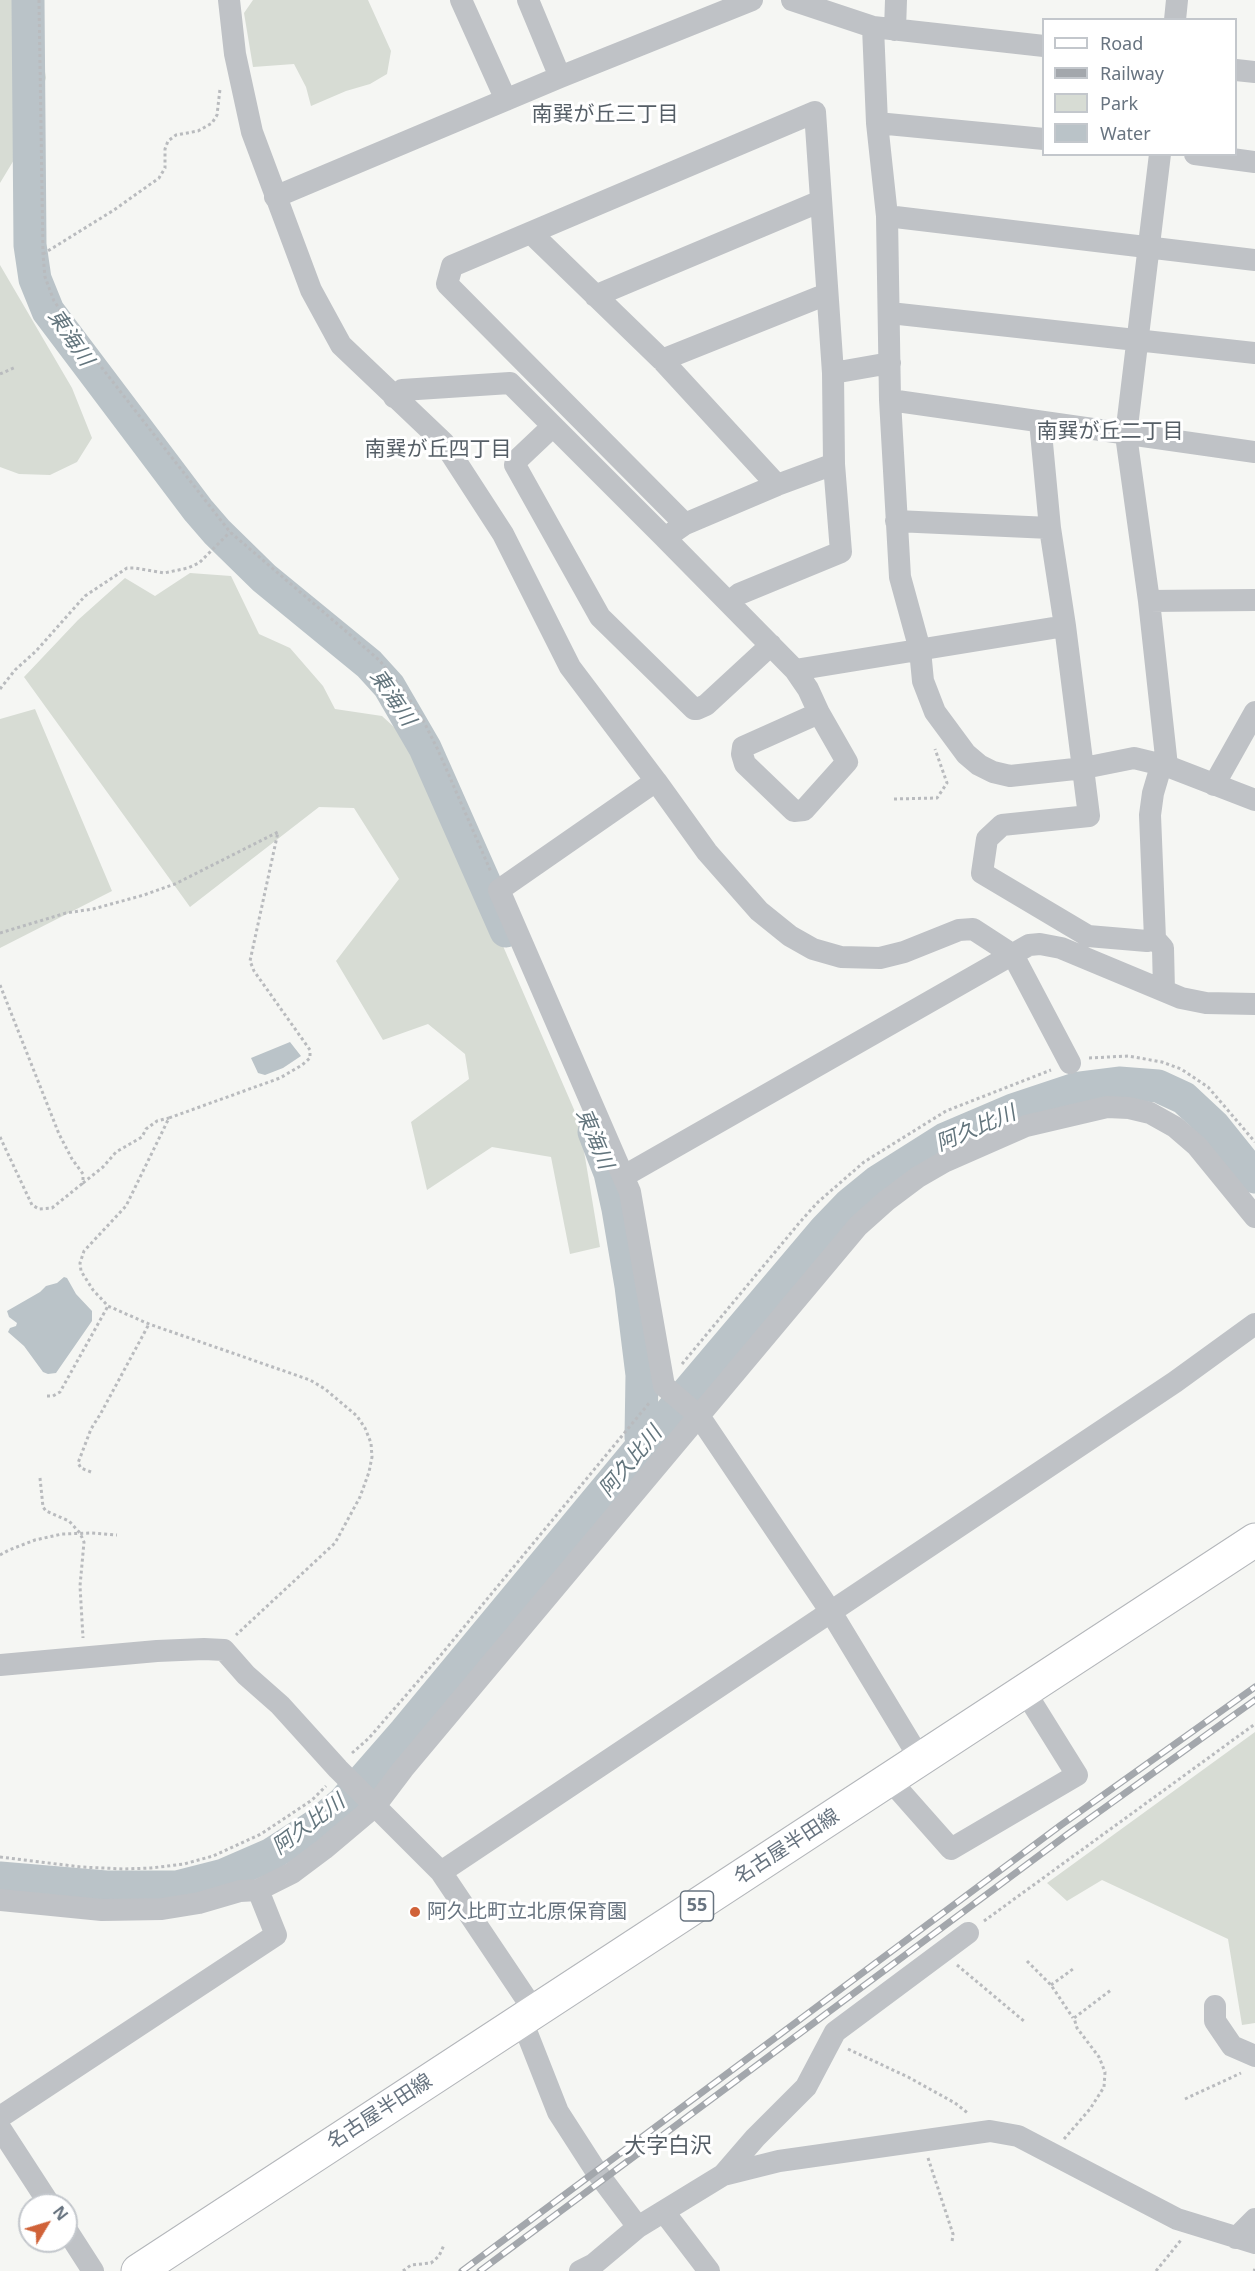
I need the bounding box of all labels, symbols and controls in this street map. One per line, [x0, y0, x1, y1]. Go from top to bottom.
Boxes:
legend [1042, 18, 1237, 156]
text: Road [1100, 31, 1143, 55]
text: Railway [1100, 61, 1164, 85]
text: Park [1100, 91, 1138, 115]
district label: 南巽が丘三丁目 [532, 102, 678, 128]
text: Water [1100, 121, 1151, 145]
water label: 東海川 [42, 305, 98, 371]
district label: 南巽が丘二丁目 [1037, 419, 1183, 445]
district label: 南巽が丘四丁目 [365, 437, 511, 463]
water label: 東海川 [364, 665, 420, 731]
water label: 阿久比川 [932, 1101, 1020, 1157]
water label: 東海川 [570, 1105, 618, 1173]
water label: 阿久比川 [594, 1422, 668, 1502]
water label: 阿久比川 [268, 1790, 350, 1860]
street label: 名古屋半田線 [730, 1804, 844, 1890]
road number: 55 [680, 1891, 714, 1921]
place label: 阿久比町立北原保育園 [427, 1900, 627, 1924]
marker: 阿久比町立北原保育園 [408, 1905, 422, 1919]
street label: 名古屋半田線 [323, 2069, 437, 2155]
district label: 大字白沢 [624, 2134, 712, 2160]
north arrow [18, 2193, 78, 2253]
text: N [48, 2201, 73, 2225]

